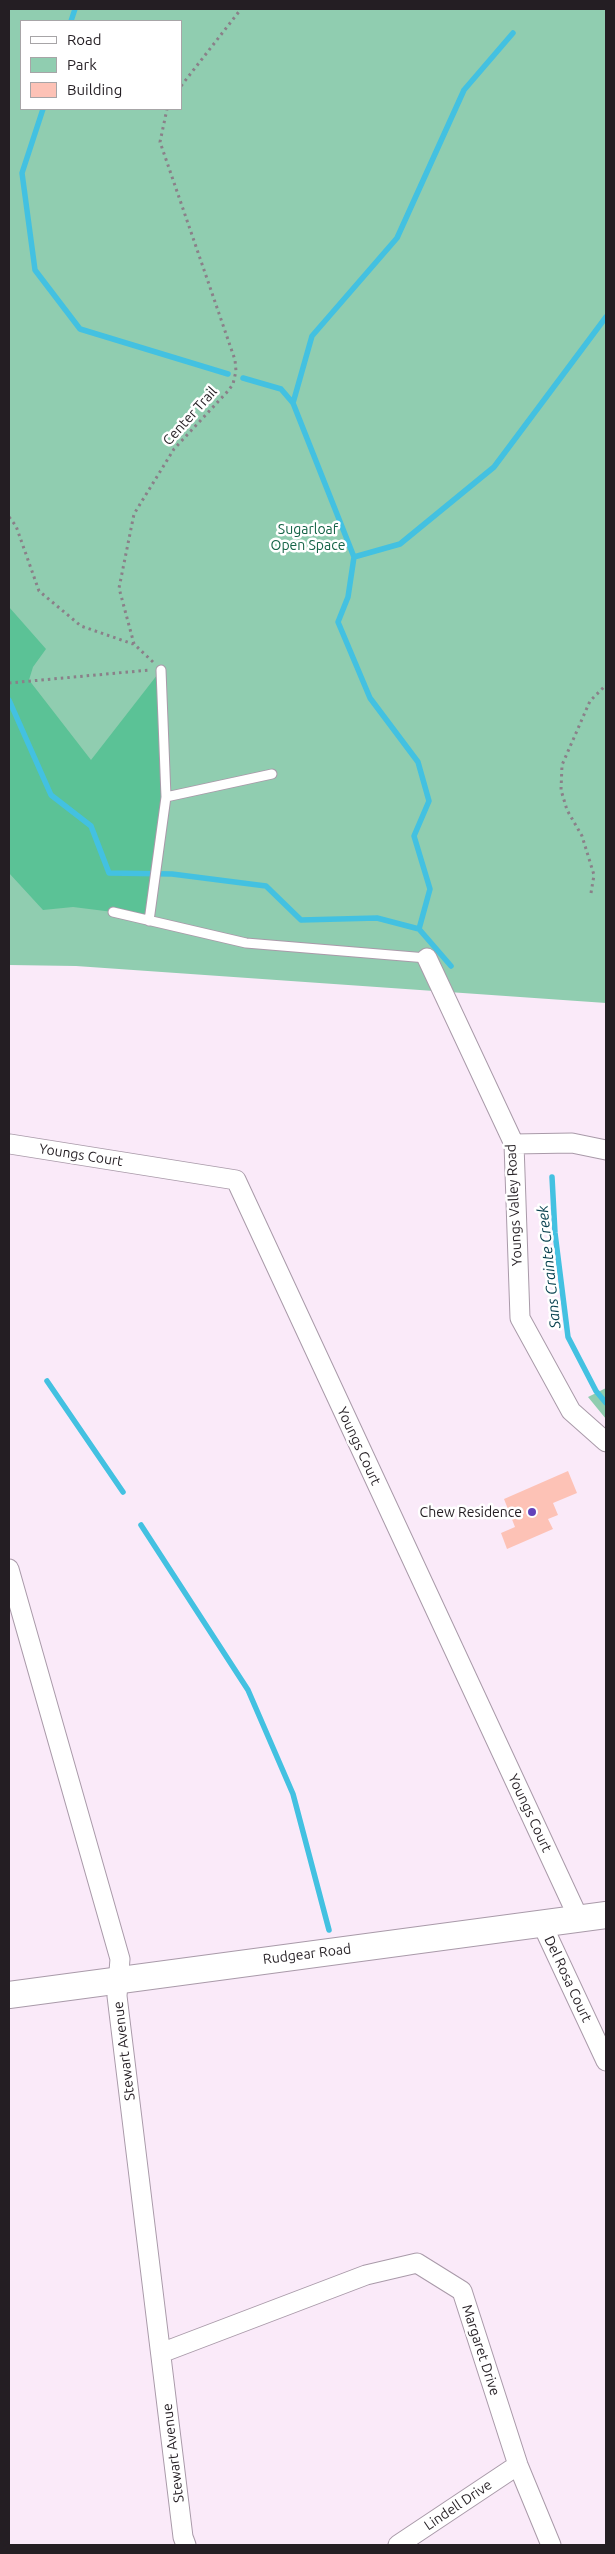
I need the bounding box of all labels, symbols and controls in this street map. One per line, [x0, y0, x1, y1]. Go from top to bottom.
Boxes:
legend [20, 20, 182, 110]
text: Road [67, 31, 102, 48]
text: Park [67, 56, 97, 73]
text: Building [67, 81, 122, 98]
street label: Center Trail [159, 383, 221, 449]
park label: Sugarloaf Open Space [271, 521, 345, 554]
street label: Youngs Court [38, 1140, 124, 1170]
street label: Youngs Valley Road [502, 1144, 526, 1266]
water label: Sans Crainte Creek [534, 1204, 564, 1330]
street label: Youngs Court [334, 1404, 384, 1488]
place label: Chew Residence [420, 1504, 522, 1520]
marker: Chew Residence [526, 1506, 538, 1518]
street label: Youngs Court [505, 1771, 555, 1855]
street label: Del Rosa Court [541, 1933, 595, 2025]
street label: Rudgear Road [262, 1940, 352, 1968]
street label: Stewart Avenue [110, 2000, 138, 2102]
street label: Margaret Drive [458, 2302, 504, 2398]
street label: Stewart Avenue [159, 2402, 187, 2504]
street label: Lindell Drive [421, 2476, 495, 2534]

